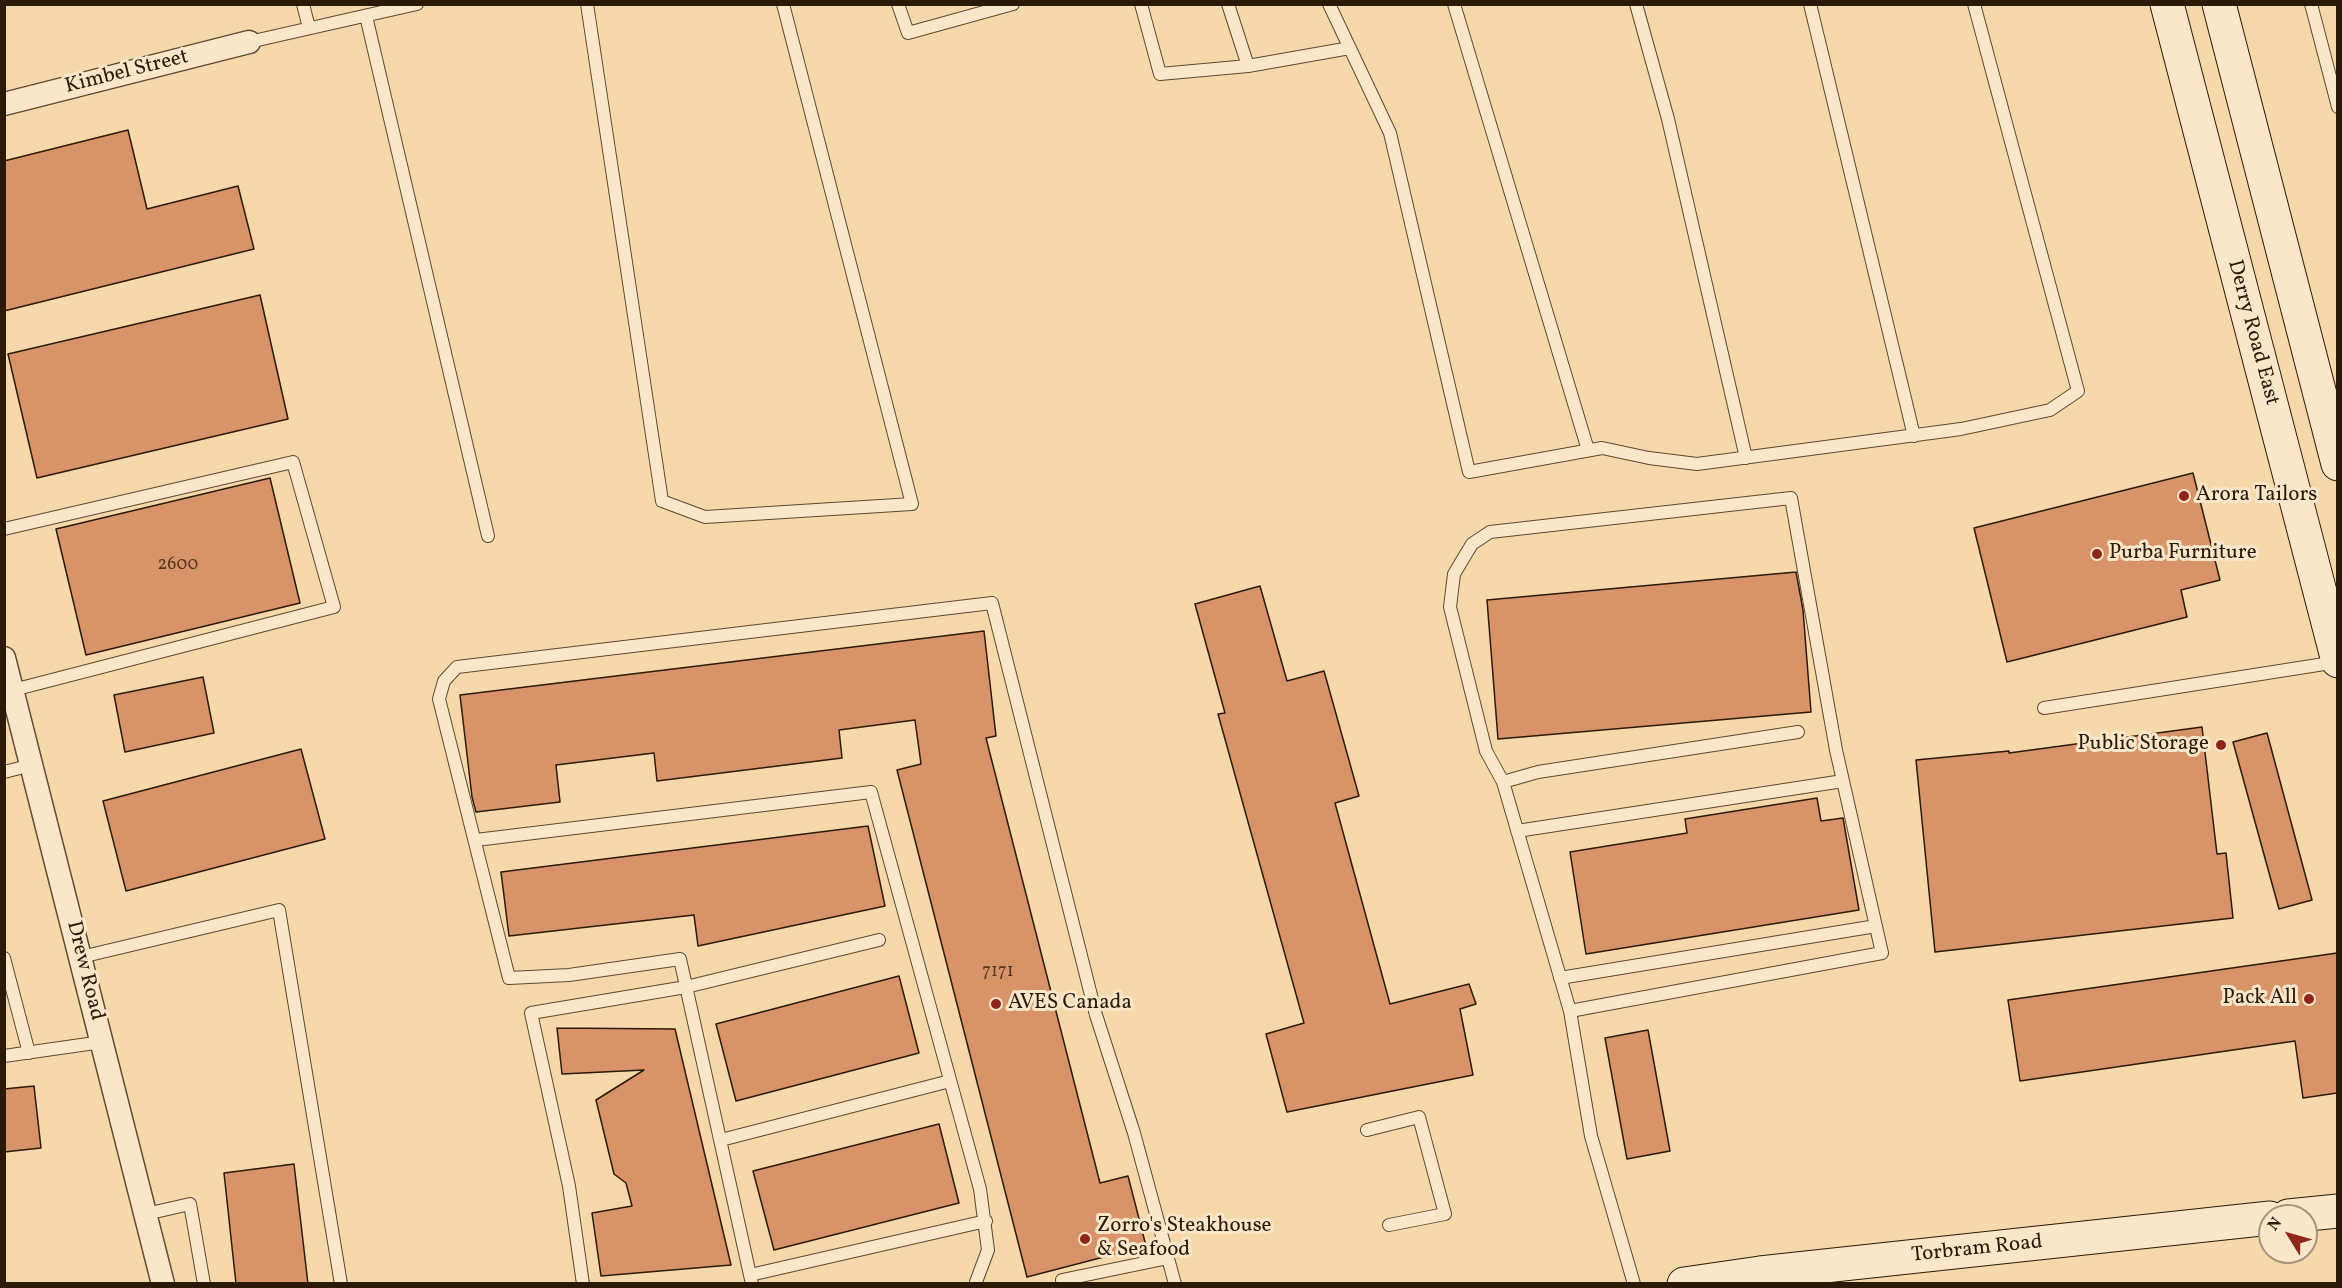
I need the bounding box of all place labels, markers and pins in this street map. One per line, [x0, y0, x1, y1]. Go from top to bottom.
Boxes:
place label: Arora Tailors [2196, 483, 2317, 509]
marker: Arora Tailors [2177, 489, 2191, 503]
place label: Purba Furniture [2109, 541, 2257, 567]
marker: Purba Furniture [2090, 547, 2104, 561]
place label: Public Storage [2078, 732, 2209, 758]
marker: Public Storage [2214, 738, 2228, 752]
place label: Pack All [2222, 986, 2297, 1012]
place label: AVES Canada [1008, 991, 1132, 1017]
marker: Pack All [2302, 992, 2316, 1006]
marker: AVES Canada [989, 997, 1003, 1011]
place label: Zorro's Steakhouse & Seafood [1097, 1214, 1272, 1264]
marker: Zorro's Steakhouse & Seafood [1078, 1232, 1092, 1246]

